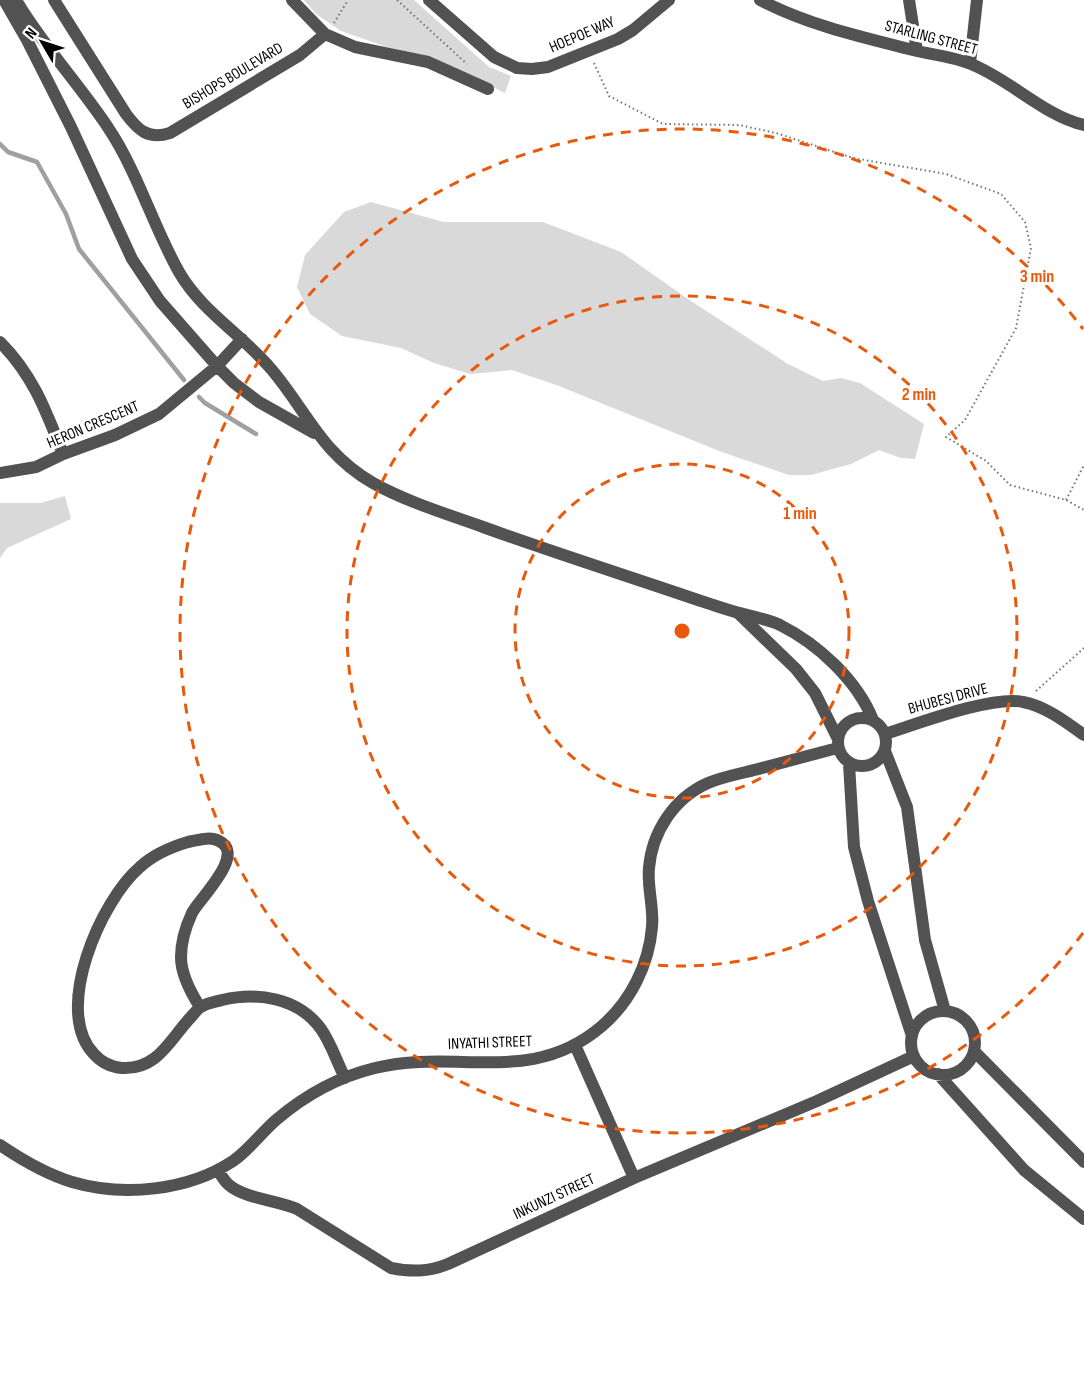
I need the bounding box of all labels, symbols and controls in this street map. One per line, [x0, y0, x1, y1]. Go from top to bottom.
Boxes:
north arrow [12, 12, 72, 72]
street label: HOEPOE WAY [546, 13, 618, 57]
street label: STARLING STREET [883, 17, 980, 60]
text: N [21, 24, 42, 43]
street label: BISHOPS BOULEVARD [179, 39, 287, 113]
text: 3 min [1020, 266, 1054, 287]
text: 2 min [902, 384, 936, 405]
street label: HERON CRESCENT [44, 397, 142, 453]
text: 1 min [783, 503, 817, 524]
centre of rings [672, 621, 692, 641]
street label: BHUBESI DRIVE [906, 679, 990, 719]
street label: INYATHI STREET [448, 1032, 533, 1054]
street label: INKUNZI STREET [510, 1170, 598, 1224]

